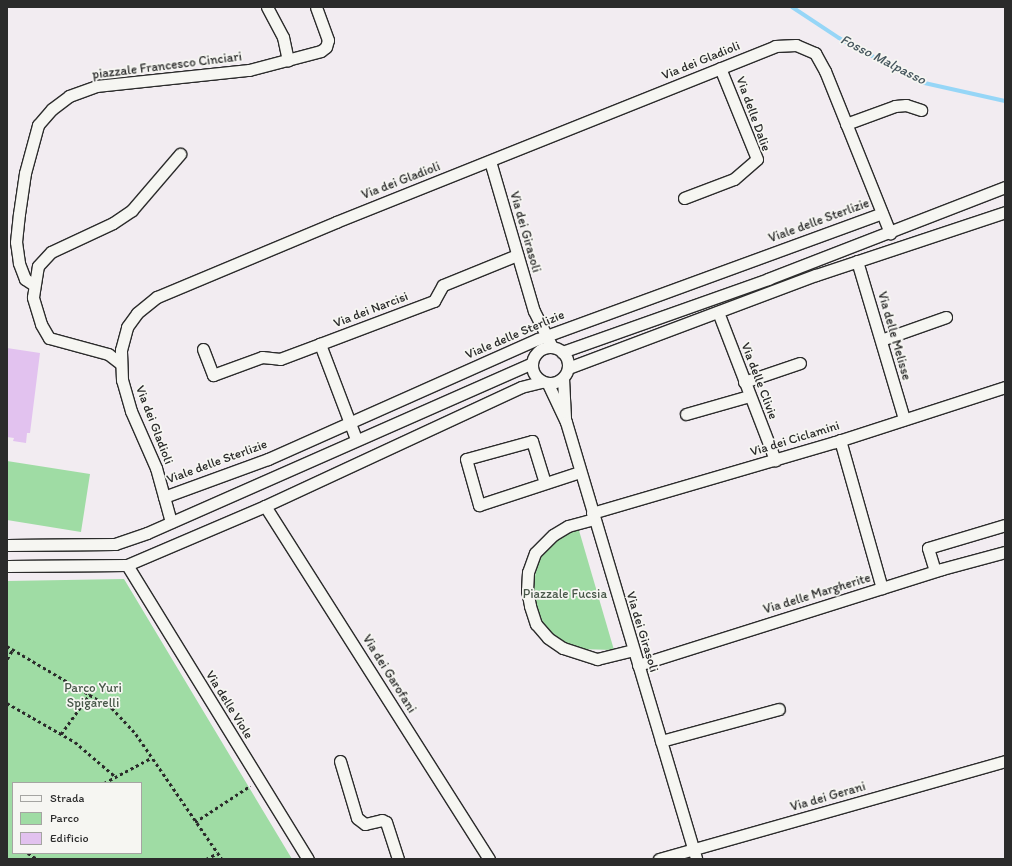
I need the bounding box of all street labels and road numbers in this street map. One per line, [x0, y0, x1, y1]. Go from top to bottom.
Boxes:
street label: Via dei Gladioli [660, 38, 742, 84]
street label: piazzale Francesco Cinciari [91, 49, 243, 83]
street label: Via delle Dalie [732, 74, 774, 154]
street label: Via dei Gladioli [359, 159, 443, 203]
street label: Via dei Girasoli [506, 190, 544, 274]
street label: Viale delle Sterlizie [767, 196, 871, 246]
street label: Via dei Narcisi [331, 289, 411, 331]
street label: Via delle Melisse [874, 290, 914, 382]
street label: Viale delle Sterlizie [463, 307, 567, 363]
street label: Via delle Clivie [737, 340, 781, 422]
street label: Via dei Gladioli [132, 383, 176, 467]
street label: Via dei Ciclamini [748, 418, 842, 460]
street label: Viale delle Sterlizie [165, 437, 269, 487]
street label: Via delle Margherite [761, 570, 873, 618]
street label: Via dei Girasoli [622, 590, 662, 674]
street label: Via dei Garofani [359, 632, 419, 716]
street label: Via delle Viole [202, 668, 256, 742]
street label: Via dei Gerani [789, 779, 867, 815]

